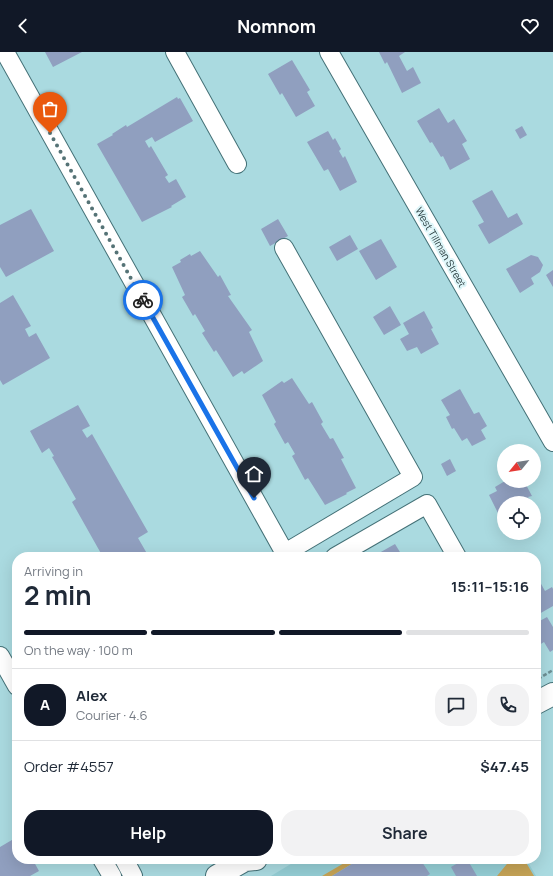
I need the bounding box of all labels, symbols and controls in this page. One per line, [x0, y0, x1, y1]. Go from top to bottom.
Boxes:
text: Nomnom [237, 14, 316, 38]
icon: back [12, 15, 34, 37]
icon: heart [519, 15, 541, 37]
pin [33, 92, 67, 133]
icon: bag [39, 98, 61, 120]
street label: West Tillman Street [412, 204, 470, 290]
courier [123, 280, 163, 320]
icon: bike [132, 289, 154, 311]
north arrow [497, 444, 541, 488]
map controls [497, 444, 541, 540]
pin [237, 457, 271, 498]
icon: home [243, 463, 265, 485]
button: locate [497, 496, 541, 540]
text: Arriving in [24, 562, 83, 580]
text: 15:11–15:16 [451, 576, 529, 597]
text: 2 min [24, 577, 92, 613]
text: On the way · 100 m [24, 641, 133, 659]
button: chat [435, 684, 477, 726]
button: phone [487, 684, 529, 726]
text: Alex [76, 685, 107, 706]
text: A [40, 694, 50, 715]
text: Courier · 4.6 [76, 706, 148, 724]
text: Order #4557 [24, 756, 114, 777]
text: $47.45 [480, 756, 529, 777]
button: Help [24, 810, 273, 856]
button: Share [281, 810, 529, 856]

